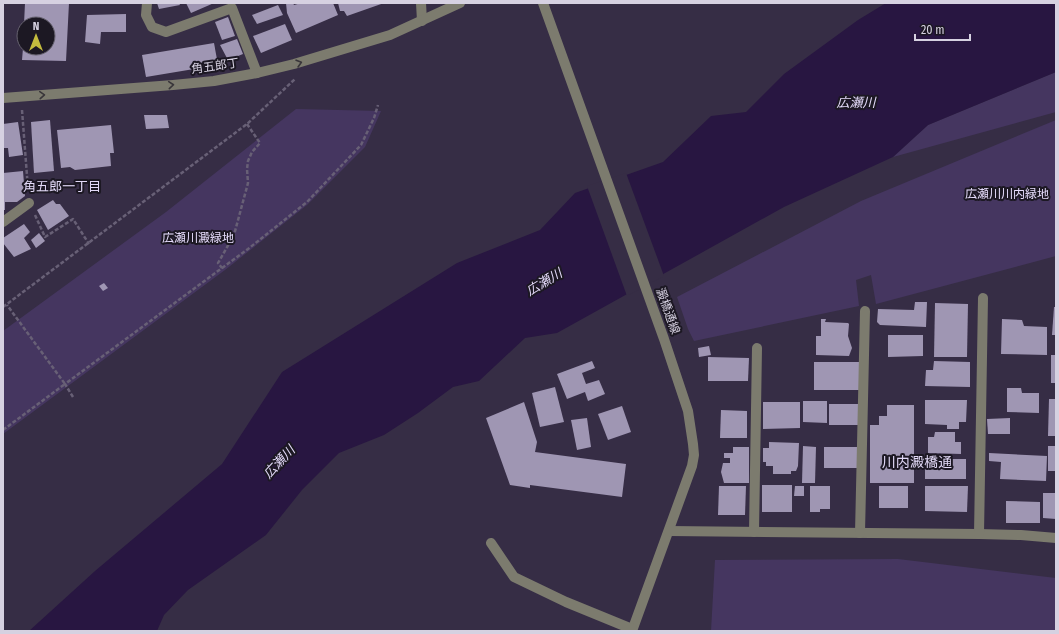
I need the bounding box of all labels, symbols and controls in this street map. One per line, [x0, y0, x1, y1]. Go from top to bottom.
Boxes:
north arrow [16, 16, 56, 56]
scale bar [915, 16, 970, 42]
text: N [33, 20, 39, 33]
text: 20 m [921, 23, 945, 37]
street label: 角五郎丁 [190, 56, 240, 76]
one-way arrow [296, 59, 303, 67]
one-way arrow [168, 81, 174, 90]
one-way arrow [39, 90, 45, 99]
water label: 広瀬川 [836, 95, 877, 110]
district label: 角五郎一丁目 [23, 179, 101, 194]
park label: 広瀬川川内緑地 [965, 187, 1049, 201]
park label: 広瀬川澱緑地 [162, 231, 234, 245]
water label: 広瀬川 [523, 265, 566, 298]
street label: 澱橋通線 [653, 286, 683, 336]
water label: 広瀬川 [260, 441, 299, 481]
district label: 川内澱橋通 [882, 454, 952, 471]

